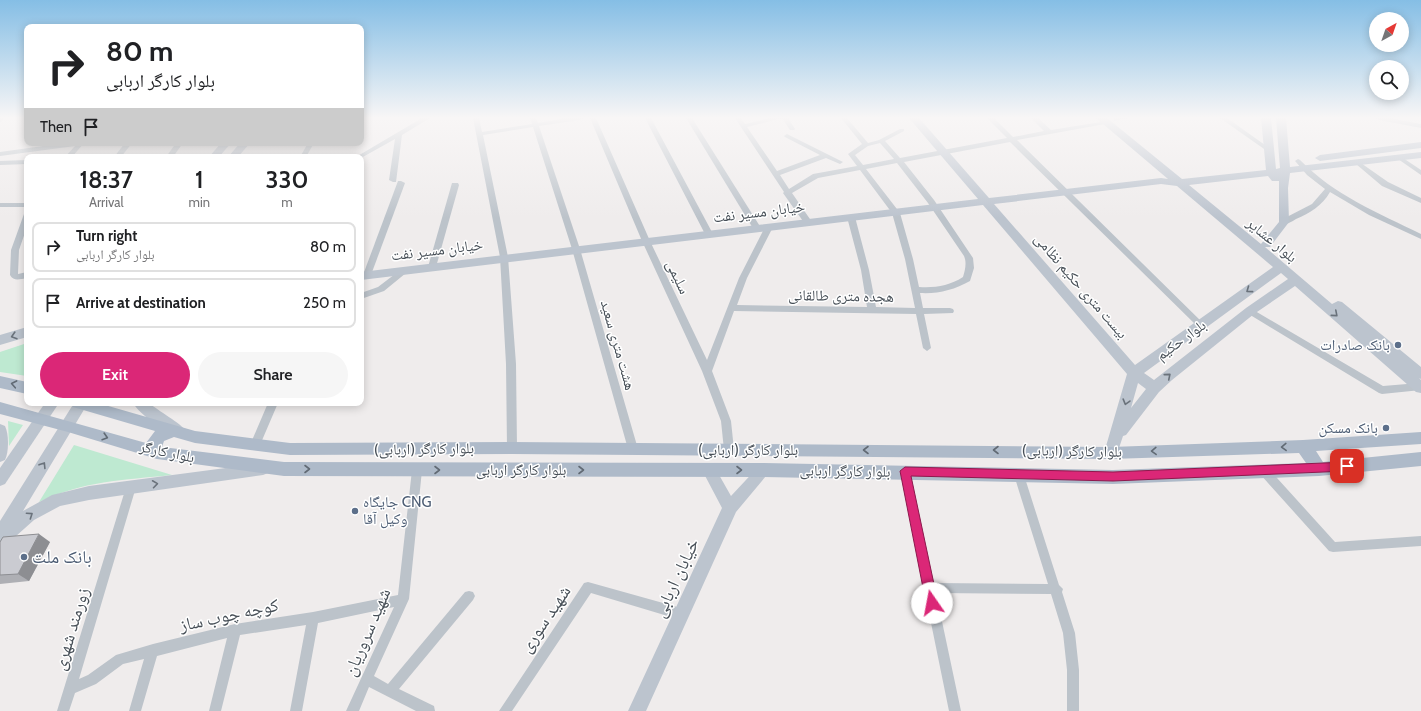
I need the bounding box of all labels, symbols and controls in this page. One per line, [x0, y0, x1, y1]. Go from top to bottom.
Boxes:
north arrow [1369, 12, 1409, 52]
map controls [1369, 12, 1409, 100]
text: 80 m [106, 34, 173, 68]
icon: right [40, 40, 92, 92]
button: search [1369, 60, 1409, 100]
text: بلوار کارگر اربابی [106, 70, 215, 92]
icon: arrive [80, 116, 102, 138]
text: Then [40, 118, 72, 136]
text: 18:37 [80, 165, 133, 194]
text: 1 [195, 165, 204, 194]
text: 330 [266, 165, 308, 194]
text: Arrival [89, 194, 124, 210]
text: min [189, 194, 210, 210]
text: m [281, 194, 293, 210]
street label: خیابان مسیر نفت [712, 197, 807, 228]
street label: بلوار عشایر [1242, 213, 1301, 266]
text: Turn right [76, 227, 137, 245]
street label: بیست متری حکیم نظامی [1030, 230, 1132, 343]
street label: خیابان مسیر نفت [390, 235, 485, 266]
icon: right [42, 236, 64, 258]
text: 80 m [310, 238, 346, 256]
text: بلوار کارگر اربابی [76, 246, 155, 262]
street label: سلیمی [661, 257, 694, 297]
one-way arrow [1247, 285, 1254, 292]
street label: هجده متری طالقانی [788, 286, 894, 307]
icon: arrive [42, 292, 64, 314]
text: Arrive at destination [76, 294, 206, 312]
text: 250 m [303, 294, 346, 312]
street label: هشت متری سعید [596, 298, 639, 392]
one-way arrow [1330, 309, 1338, 316]
street label: بلوار حکیم [1153, 316, 1210, 365]
one-way arrow [10, 331, 17, 340]
place label: بانک صادرات [1320, 336, 1390, 354]
marker: بانک صادرات [1393, 340, 1403, 350]
button: Exit [40, 352, 190, 398]
button: Share [198, 352, 348, 398]
one-way arrow [1163, 373, 1171, 380]
one-way arrow [10, 381, 17, 389]
one-way arrow [1122, 398, 1131, 405]
place label: بانک مسکن [1318, 419, 1378, 438]
marker: بانک مسکن [1381, 423, 1391, 433]
one-way arrow [102, 432, 109, 441]
street label: بلوار کارگر [137, 437, 196, 467]
street label: بلوار کارگر (اربابی) [374, 439, 474, 460]
street label: بلوار کارگر (اربابی) [698, 441, 798, 460]
street label: بلوار کارگر (اربابی) [1022, 441, 1122, 462]
one-way arrow [1281, 442, 1287, 451]
one-way arrow [863, 446, 869, 454]
one-way arrow [993, 446, 999, 454]
one-way arrow [1151, 447, 1157, 455]
pin [1330, 449, 1364, 483]
icon: arrive [1336, 455, 1358, 477]
street label: بلوار کارگر اربابی [476, 461, 566, 480]
street label: بلوار کارگر اربابی [799, 461, 891, 482]
one-way arrow [38, 463, 45, 470]
one-way arrow [304, 465, 310, 473]
one-way arrow [434, 466, 440, 474]
one-way arrow [578, 466, 584, 474]
one-way arrow [736, 466, 742, 474]
one-way arrow [152, 480, 158, 489]
place label: جایگاه CNG وکیل آقا [363, 493, 432, 529]
marker: جایگاه CNG وکیل آقا [350, 506, 360, 516]
one-way arrow [26, 512, 33, 520]
street label: خیابان اربابی [648, 535, 704, 621]
place label: بانک ملت [32, 546, 92, 568]
marker: بانک ملت [19, 552, 29, 562]
street label: شهید سوری [515, 581, 575, 657]
position arrow [911, 582, 953, 624]
street label: زورمند شهری [48, 585, 94, 673]
street label: شهید سروریان [339, 585, 395, 679]
street label: کوچه چوب ساز [176, 594, 281, 636]

